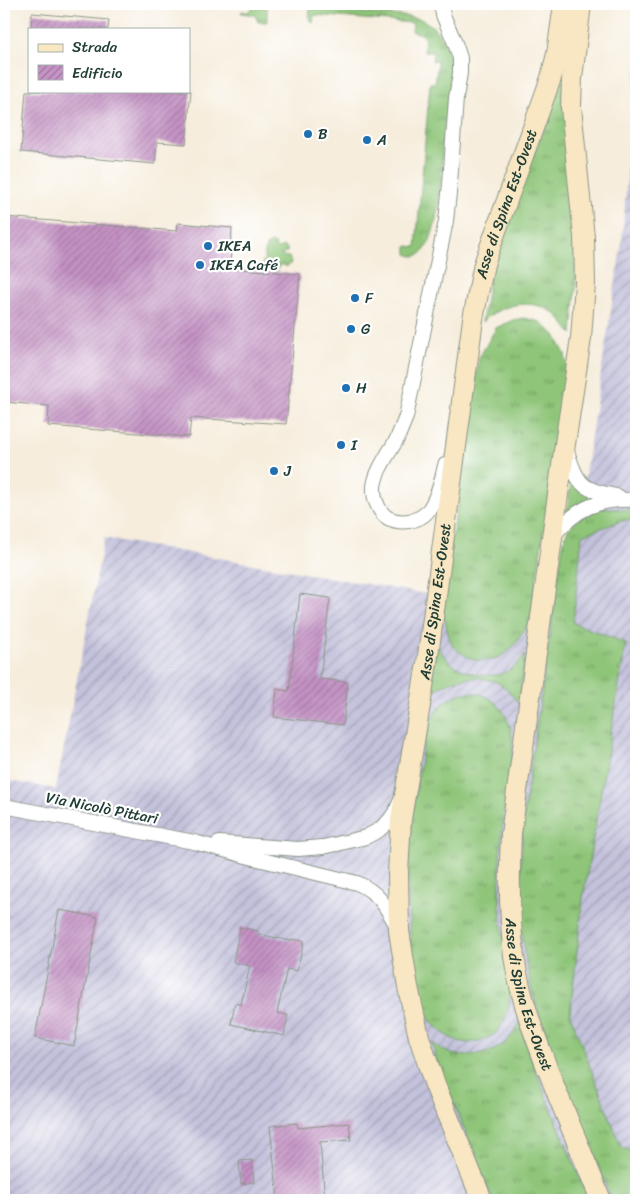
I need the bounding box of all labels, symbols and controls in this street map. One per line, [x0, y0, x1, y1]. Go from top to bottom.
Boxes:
legend [28, 28, 190, 92]
text: Strada [72, 34, 118, 60]
text: Edificio [72, 60, 123, 86]
place label: B [318, 121, 328, 147]
street label: Asse di Spina Est-Ovest [468, 125, 545, 282]
place label: A [376, 127, 387, 153]
marker: B [302, 128, 314, 140]
marker: A [361, 134, 373, 146]
place label: IKEA [217, 233, 251, 259]
marker: IKEA [202, 240, 214, 252]
place label: IKEA Café [209, 252, 279, 278]
marker: IKEA Café [194, 259, 206, 271]
place label: F [365, 285, 374, 311]
marker: F [349, 292, 361, 304]
place label: G [361, 316, 371, 342]
marker: G [345, 323, 357, 335]
place label: H [356, 375, 367, 401]
marker: H [340, 382, 352, 394]
place label: I [350, 432, 358, 458]
marker: I [335, 439, 347, 451]
place label: J [283, 458, 292, 484]
marker: J [268, 465, 280, 477]
street label: Asse di Spina Est-Ovest [411, 521, 459, 683]
street label: Via Nicolò Pittari [44, 784, 161, 832]
street label: Asse di Spina Est-Ovest [498, 916, 560, 1075]

